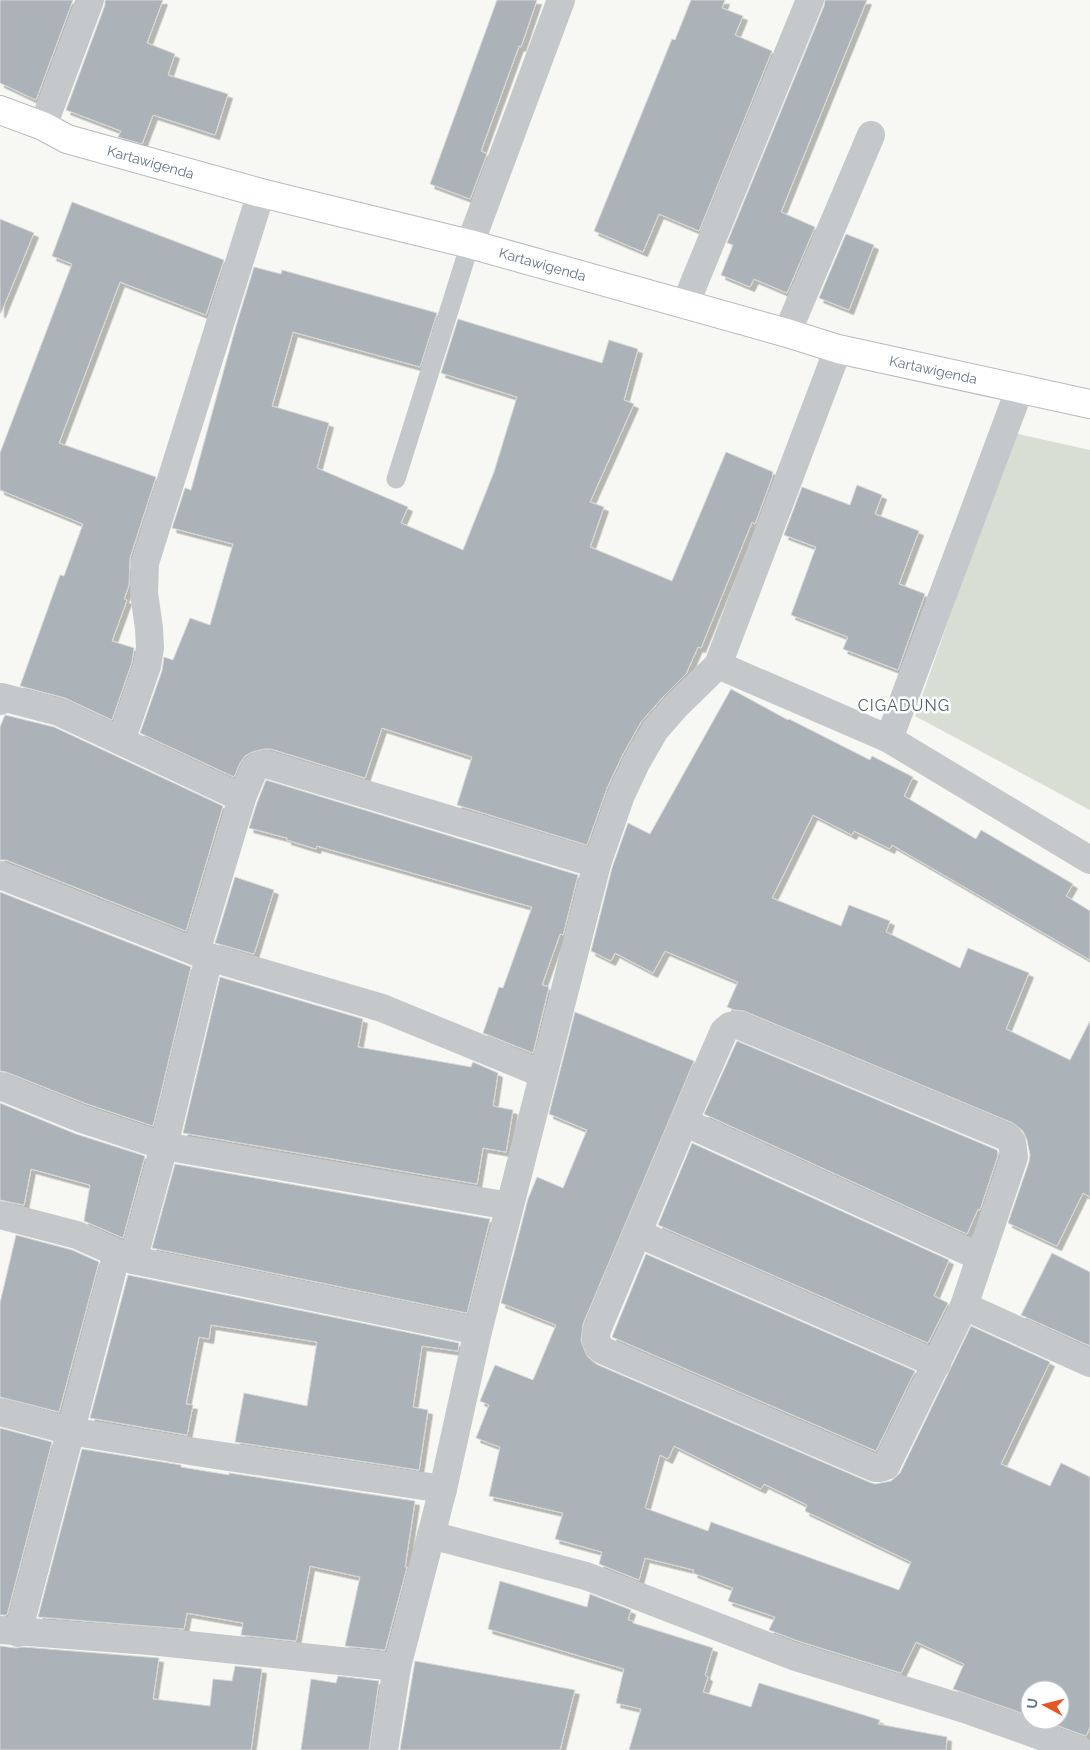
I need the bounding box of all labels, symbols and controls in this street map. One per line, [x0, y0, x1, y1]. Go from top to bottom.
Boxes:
street label: Kartawigenda [105, 143, 196, 182]
street label: Kartawigenda [497, 245, 588, 284]
street label: Kartawigenda [888, 352, 979, 387]
district label: CIGADUNG [858, 696, 950, 715]
north arrow [1020, 1680, 1070, 1730]
text: U [1024, 1697, 1041, 1710]

